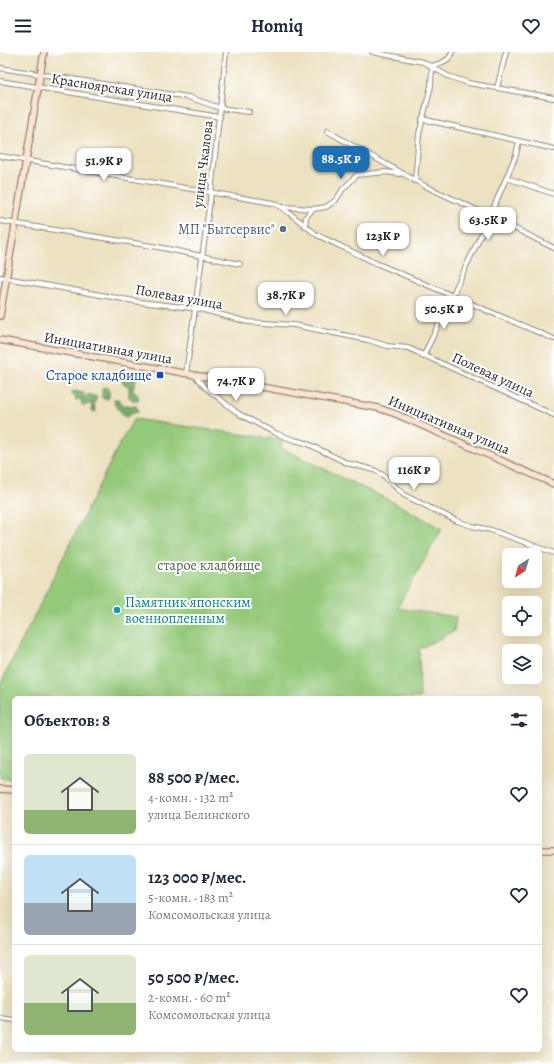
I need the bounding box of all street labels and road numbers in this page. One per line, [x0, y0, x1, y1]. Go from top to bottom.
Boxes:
street label: Красноярская улица [50, 69, 174, 107]
street label: улица Чкалова [188, 119, 218, 209]
street label: Полевая улица [134, 280, 225, 314]
street label: Инициативная улица [42, 327, 174, 369]
street label: Полевая улица [449, 348, 538, 403]
street label: Инициативная улица [385, 391, 513, 459]

